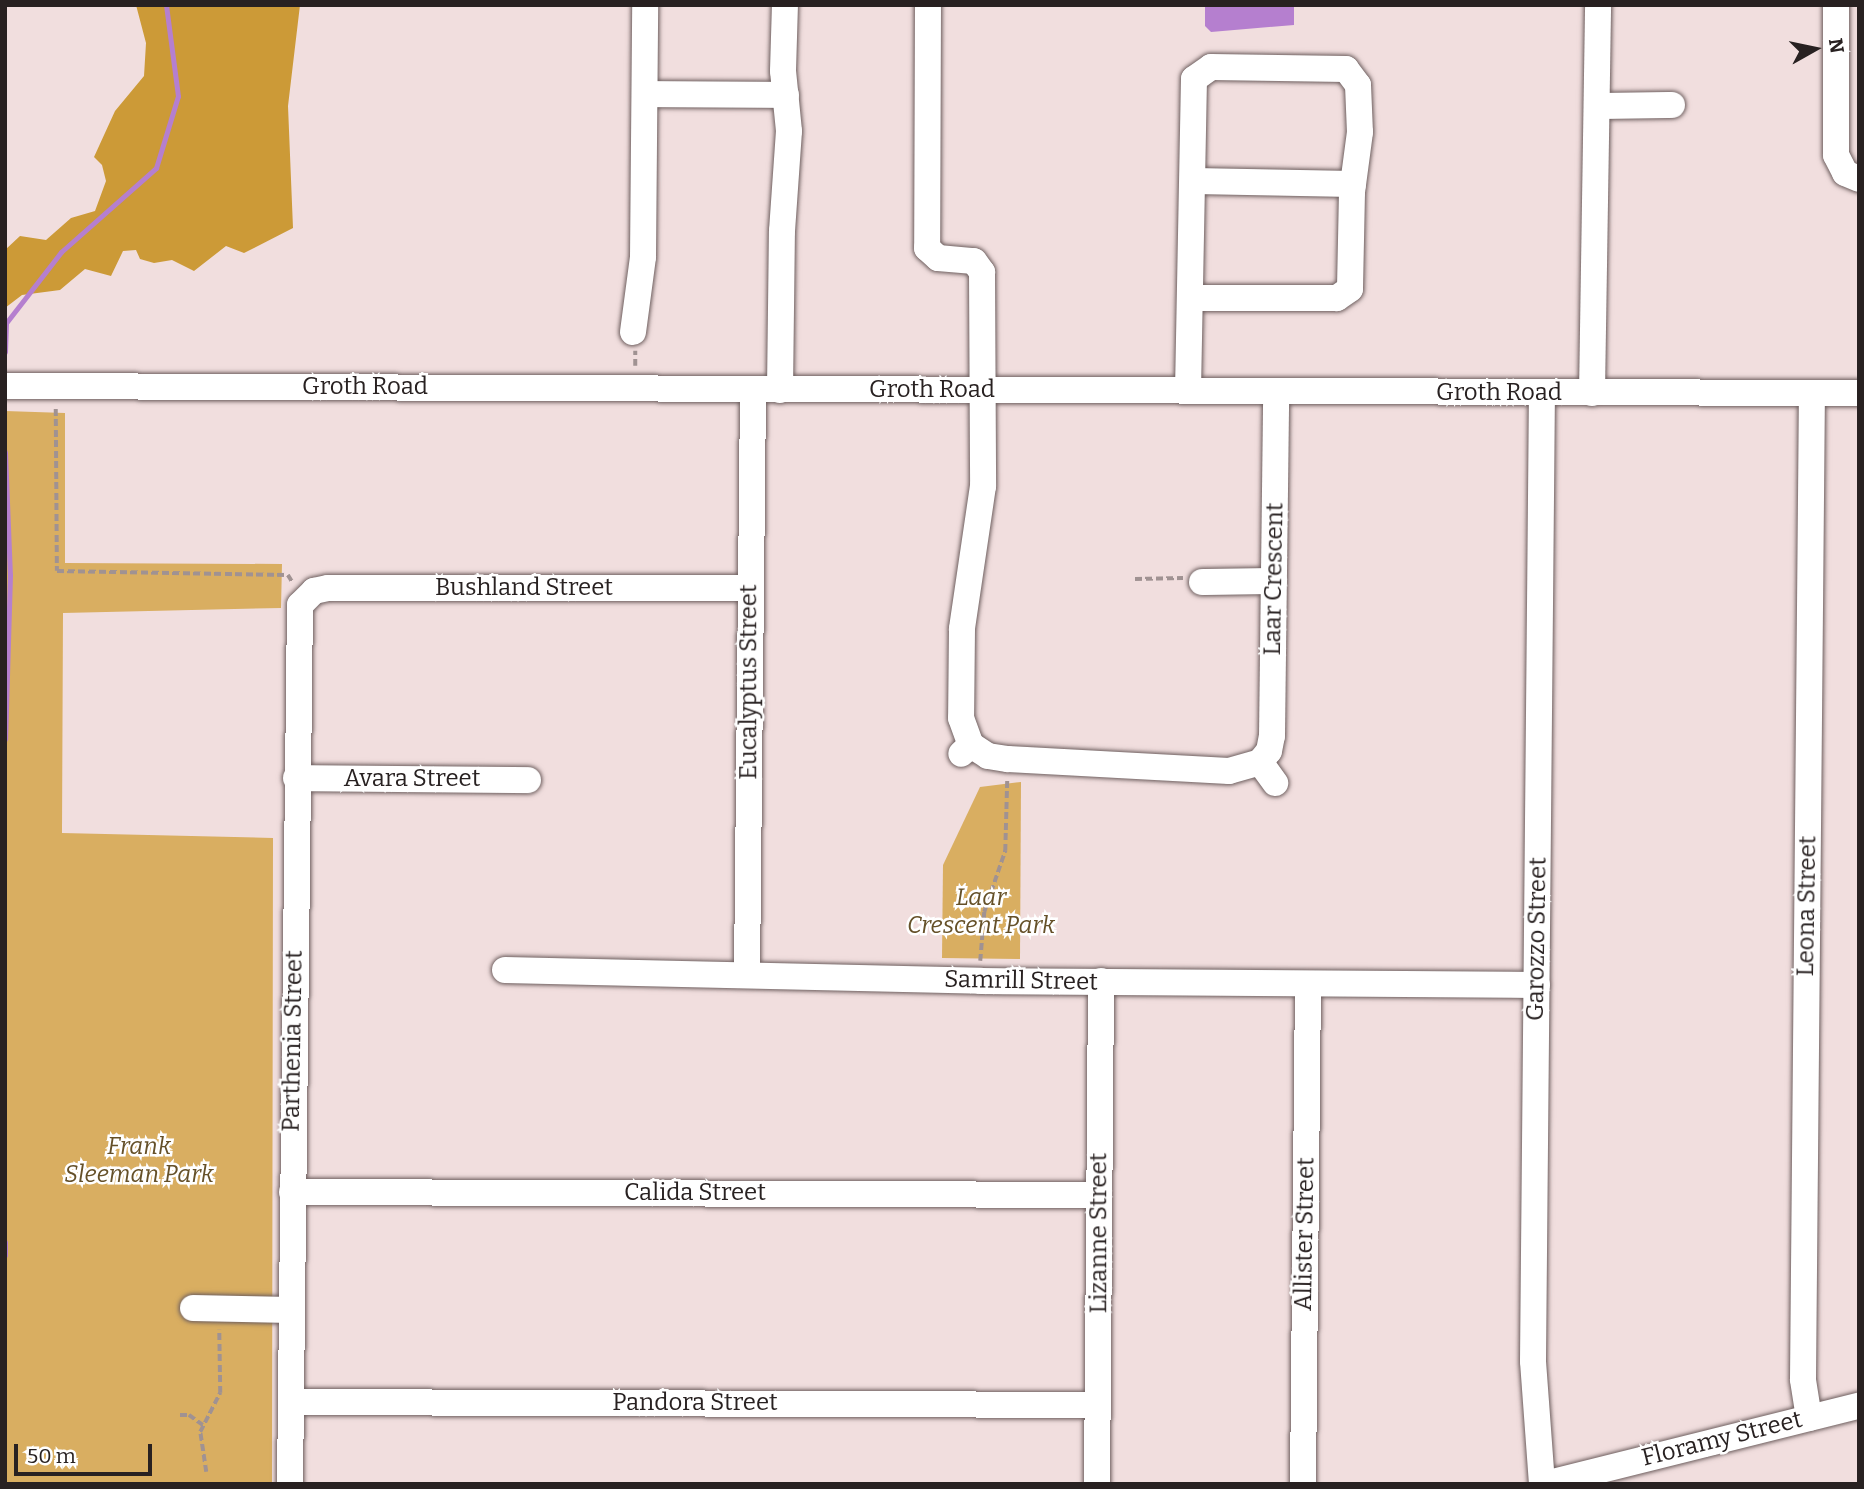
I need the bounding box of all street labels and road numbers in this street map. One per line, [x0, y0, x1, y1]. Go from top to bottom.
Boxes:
street label: Groth Road [302, 373, 428, 401]
street label: Groth Road [869, 376, 995, 404]
street label: Groth Road [1436, 379, 1562, 407]
street label: Laar Crescent [1258, 502, 1290, 656]
street label: Bushland Street [435, 574, 613, 602]
street label: Eucalyptus Street [735, 584, 763, 780]
street label: Avara Street [344, 765, 480, 793]
street label: Leona Street [1791, 835, 1823, 977]
street label: Garozzo Street [1521, 857, 1553, 1021]
street label: Parthenia Street [277, 950, 309, 1132]
street label: Samrill Street [944, 965, 1098, 997]
street label: Lizanne Street [1085, 1153, 1113, 1313]
street label: Allister Street [1289, 1157, 1321, 1311]
street label: Calida Street [624, 1179, 766, 1207]
street label: Pandora Street [612, 1389, 778, 1417]
street label: Floramy Street [1639, 1405, 1805, 1473]

